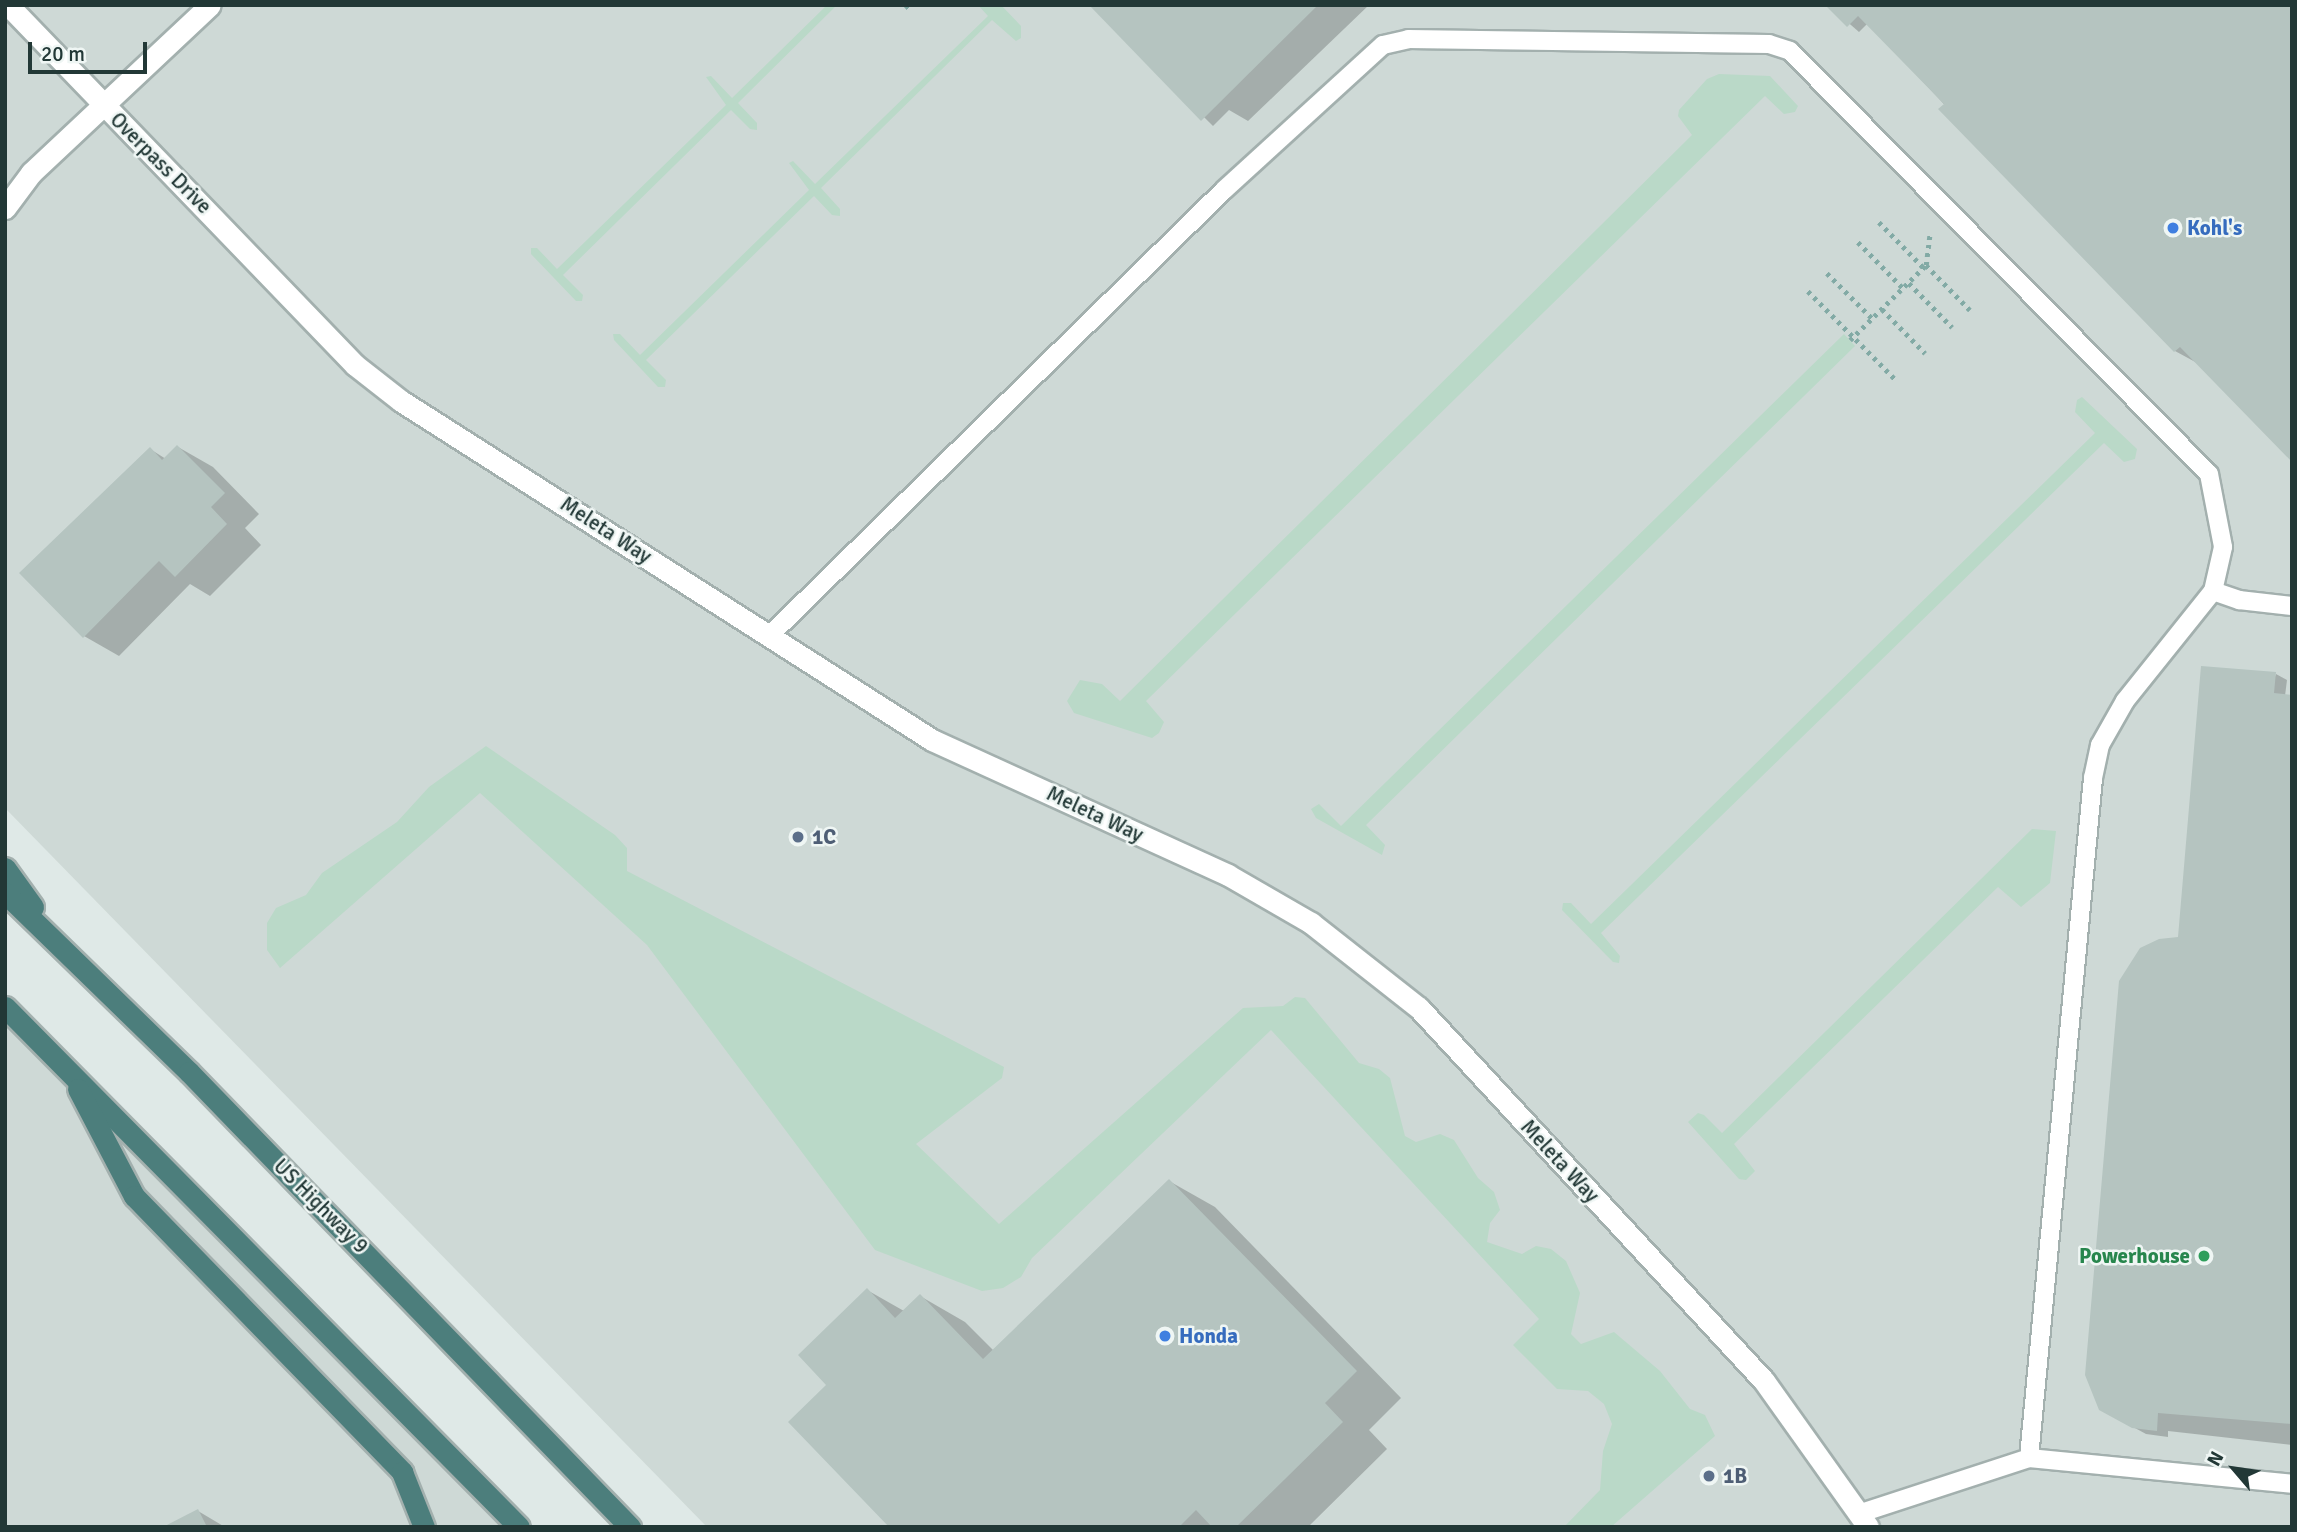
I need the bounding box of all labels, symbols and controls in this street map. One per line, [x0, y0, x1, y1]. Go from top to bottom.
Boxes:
scale bar [32, 28, 150, 72]
text: 20 m [41, 41, 85, 67]
street label: Overpass Drive [105, 107, 217, 219]
place label: Kohl's [2187, 215, 2242, 241]
marker: Kohl's [2165, 220, 2181, 236]
street label: Meleta Way [556, 491, 656, 569]
street label: Meleta Way [1043, 781, 1147, 847]
place label: 1C [812, 824, 836, 850]
marker: 1C [790, 829, 806, 845]
street label: Meleta Way [1515, 1114, 1605, 1208]
street label: US Highway 9 [268, 1153, 374, 1259]
place label: Powerhouse [2079, 1243, 2190, 1269]
marker: Powerhouse [2196, 1248, 2212, 1264]
place label: Honda [1179, 1323, 1238, 1349]
marker: Honda [1157, 1328, 1173, 1344]
north arrow [2199, 1434, 2269, 1504]
text: N [2202, 1447, 2229, 1470]
place label: 1B [1723, 1463, 1747, 1489]
marker: 1B [1701, 1468, 1717, 1484]

